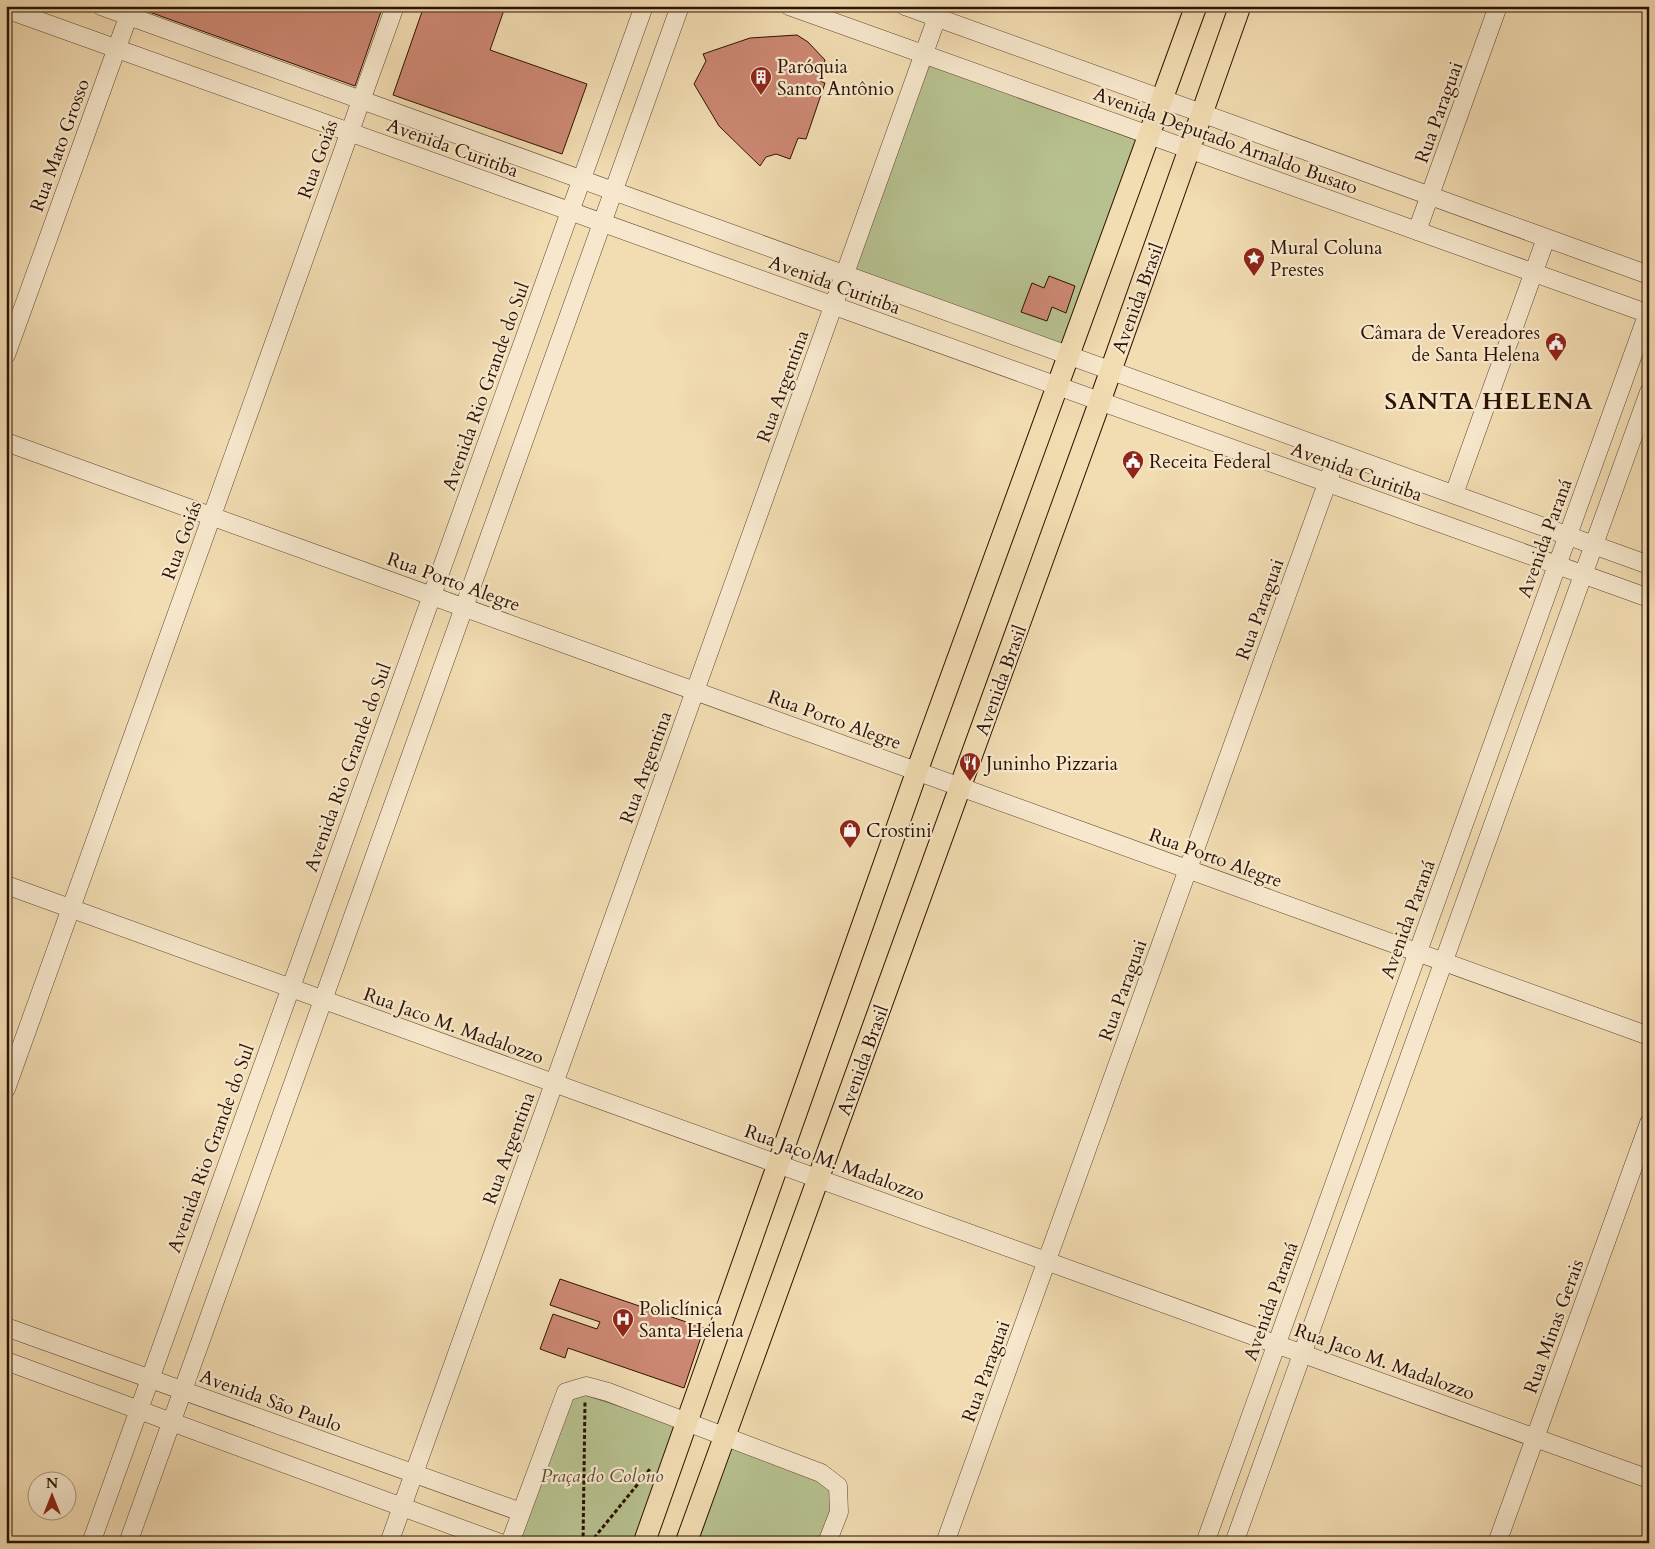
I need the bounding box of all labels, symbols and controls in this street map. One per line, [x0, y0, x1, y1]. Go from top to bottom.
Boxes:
place label: Paróquia Santo Antônio [777, 54, 894, 102]
street label: Rua Paraguai [1409, 58, 1469, 167]
building icon: Paróquia Santo Antônio [749, 65, 773, 96]
street label: Rua Mato Grosso [24, 75, 96, 215]
street label: Avenida Deputado Arnaldo Busato [1090, 81, 1361, 201]
street label: Avenida Curitiba [383, 112, 522, 184]
street label: Rua Goiás [292, 116, 344, 202]
place label: Mural Coluna Prestes [1270, 235, 1382, 283]
street label: Avenida Brasil [1106, 239, 1170, 357]
place icon: Mural Coluna Prestes [1242, 246, 1266, 277]
street label: Avenida Curitiba [765, 249, 904, 321]
street label: Avenida Rio Grande do Sul [436, 278, 536, 494]
place label: Câmara de Vereadores de Santa Helena [1360, 320, 1540, 368]
street label: Rua Argentina [751, 327, 815, 446]
public building icon: Câmara de Vereadores de Santa Helena [1544, 331, 1568, 362]
district label: SANTA HELENA [1385, 385, 1593, 418]
street label: Avenida Curitiba [1287, 436, 1426, 508]
public building icon: Receita Federal [1121, 449, 1145, 480]
place label: Receita Federal [1149, 449, 1271, 475]
street label: Avenida Paraná [1511, 475, 1579, 601]
street label: Rua Goiás [156, 497, 208, 583]
street label: Rua Porto Alegre [383, 546, 524, 618]
street label: Rua Paraguai [1230, 555, 1290, 664]
street label: Avenida Brasil [969, 621, 1033, 739]
street label: Avenida Rio Grande do Sul [298, 659, 398, 875]
street label: Rua Porto Alegre [764, 684, 905, 756]
street label: Rua Argentina [614, 708, 678, 827]
restaurant icon: Juninho Pizzaria [958, 751, 982, 782]
place label: Juninho Pizzaria [983, 751, 1118, 777]
shop icon: Crostini [838, 818, 862, 849]
place label: Crostini [866, 818, 932, 844]
street label: Rua Porto Alegre [1145, 822, 1286, 894]
street label: Avenida Paraná [1374, 856, 1442, 982]
street label: Rua Paraguai [1093, 936, 1153, 1045]
street label: Rua Jaco M. Madalozzo [360, 981, 547, 1071]
street label: Avenida Brasil [831, 1001, 895, 1119]
street label: Avenida Rio Grande do Sul [161, 1040, 261, 1256]
street label: Rua Argentina [477, 1089, 541, 1208]
street label: Rua Jaco M. Madalozzo [741, 1118, 928, 1208]
street label: Avenida Paraná [1237, 1238, 1305, 1364]
street label: Rua Minas Gerais [1518, 1256, 1590, 1397]
place label: Policlínica Santa Helena [639, 1296, 744, 1344]
hospital icon: Policlínica Santa Helena [611, 1307, 635, 1338]
street label: Rua Paraguai [956, 1317, 1016, 1426]
street label: Rua Jaco M. Madalozzo [1291, 1317, 1478, 1407]
street label: Avenida São Paulo [196, 1363, 345, 1439]
park label: Praça do Colono [541, 1463, 664, 1489]
north arrow [28, 1472, 78, 1522]
text: N [46, 1474, 58, 1493]

